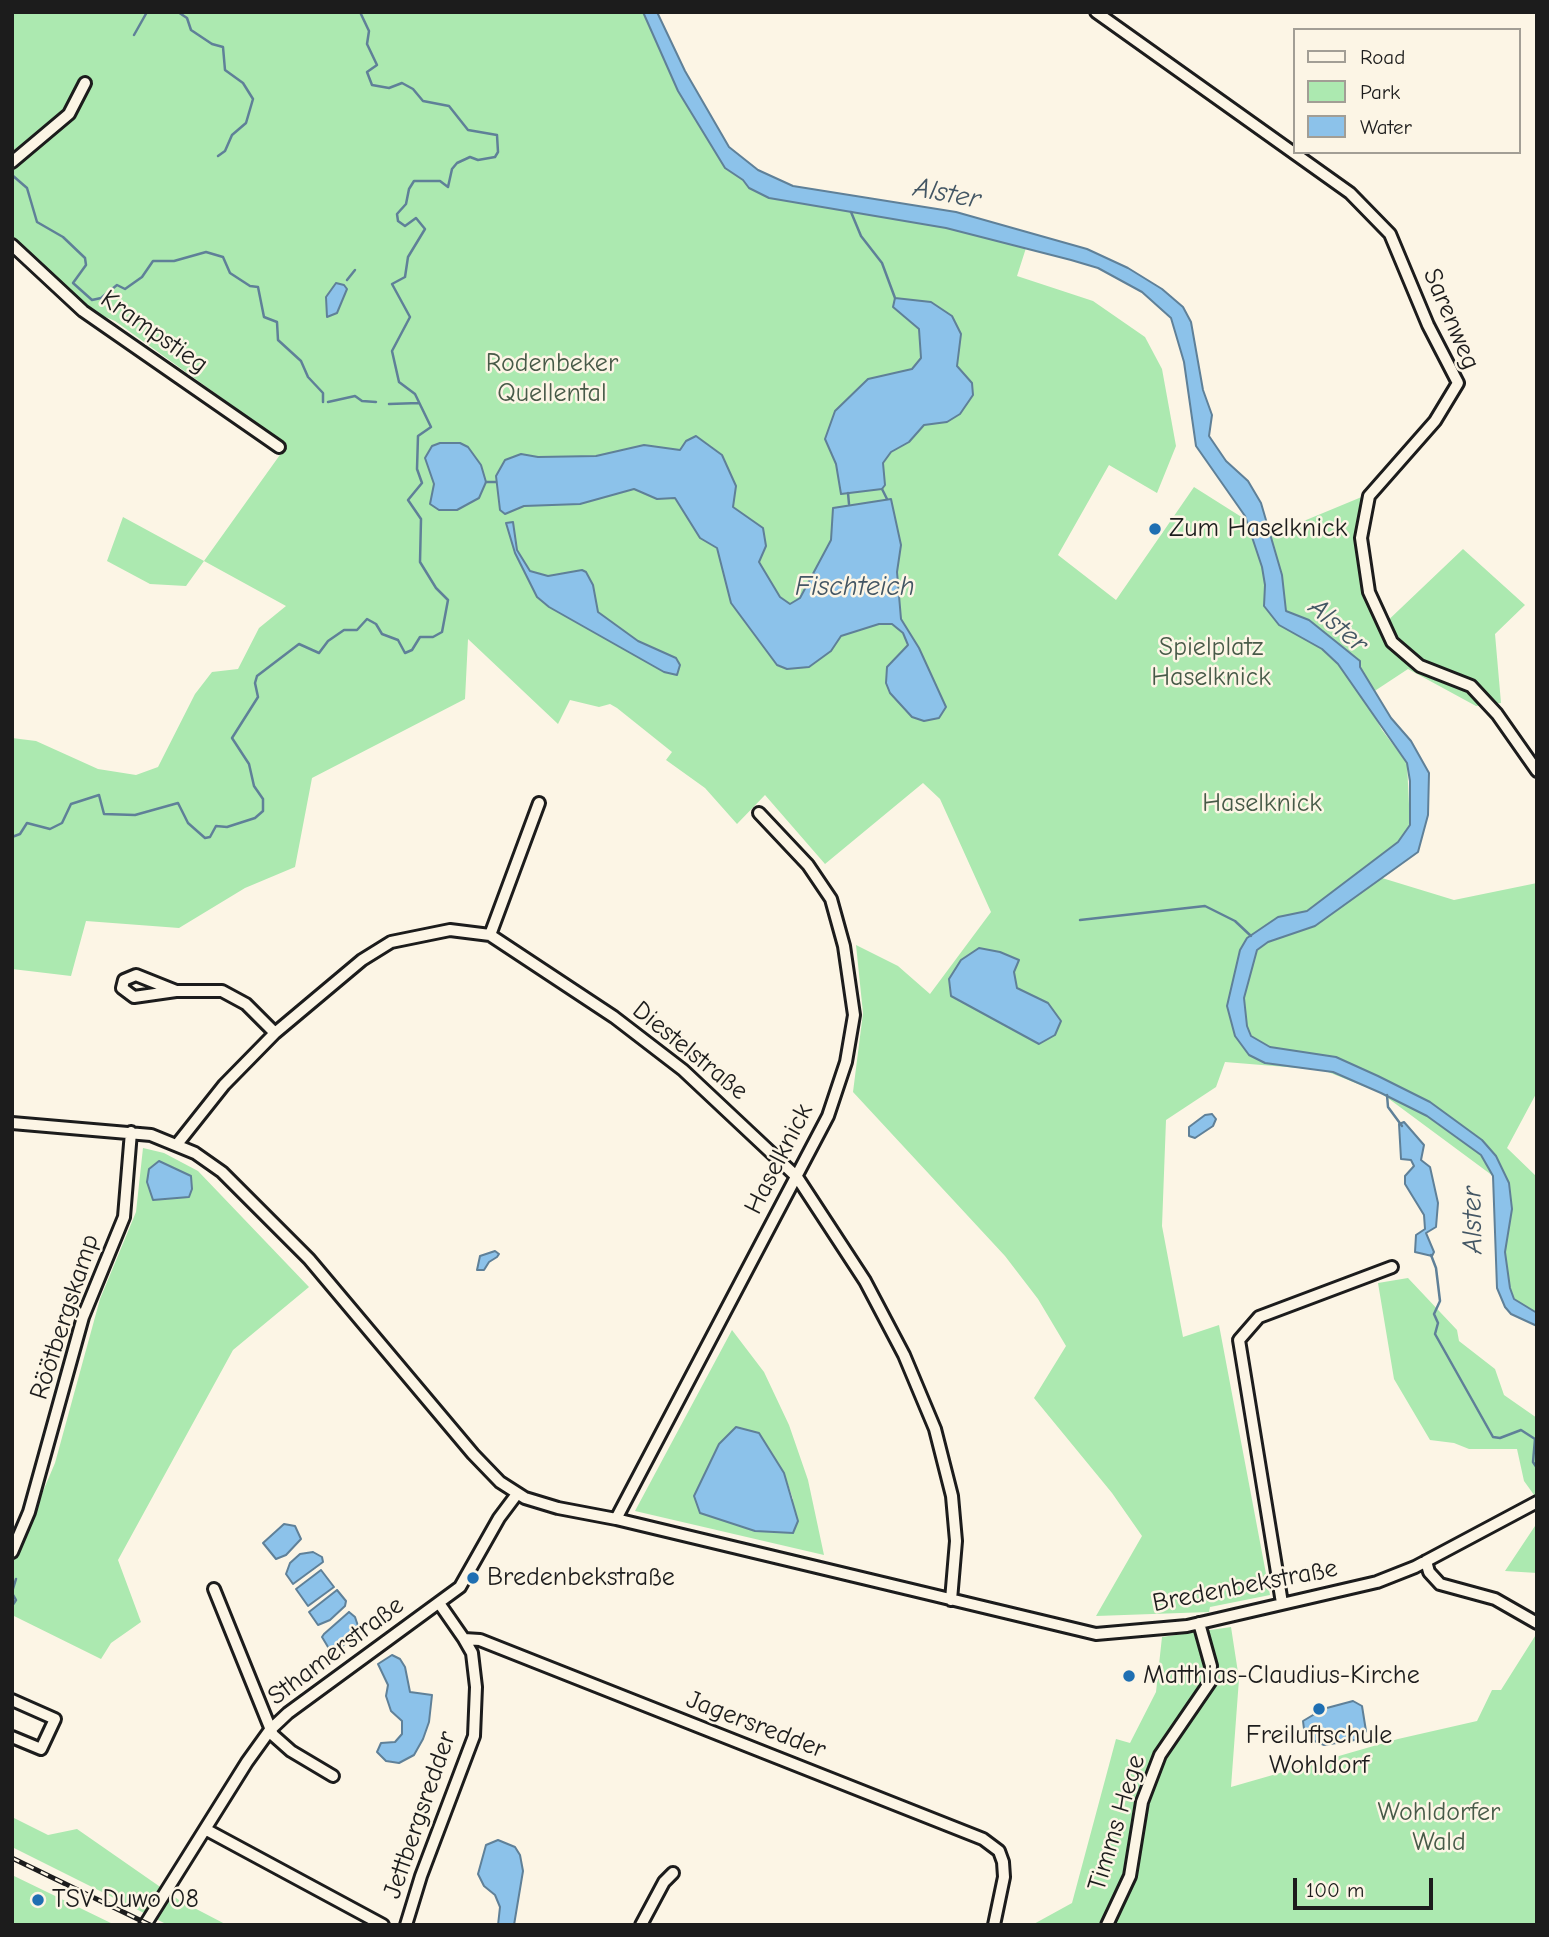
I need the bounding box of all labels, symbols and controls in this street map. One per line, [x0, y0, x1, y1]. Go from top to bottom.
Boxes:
legend [1294, 28, 1521, 154]
text: Road [1360, 45, 1405, 69]
text: Park [1360, 80, 1400, 104]
text: Water [1360, 115, 1412, 139]
water label: Alster [911, 171, 983, 217]
street label: Sarenweg [1416, 264, 1486, 374]
street label: Krampstieg [94, 284, 214, 380]
park label: Rodenbeker Quellental [486, 348, 618, 410]
place label: Zum Haselknick [1169, 513, 1347, 545]
marker: Zum Haselknick [1147, 521, 1163, 537]
water label: Fischteich [795, 570, 915, 604]
water label: Alster [1301, 591, 1375, 661]
park label: Spielplatz Haselknick [1151, 632, 1271, 694]
park label: Haselknick [1202, 788, 1322, 820]
street label: Diestelstraße [626, 995, 754, 1107]
street label: Haselknick [738, 1099, 820, 1219]
water label: Alster [1456, 1186, 1490, 1254]
street label: Röötbergskamp [24, 1231, 106, 1403]
street label: Bredenbekstraße [1150, 1553, 1340, 1619]
place label: Bredenbekstraße [487, 1562, 675, 1594]
marker: Bredenbekstraße [465, 1570, 481, 1586]
street label: Sthamerstraße [262, 1590, 410, 1712]
place label: Matthias-Claudius-Kirche [1143, 1660, 1420, 1692]
marker: Matthias-Claudius-Kirche [1121, 1668, 1137, 1684]
street label: Jagersredder [682, 1684, 830, 1766]
marker: Freiluftschule Wohldorf [1311, 1701, 1327, 1717]
place label: Freiluftschule Wohldorf [1246, 1720, 1392, 1782]
street label: Jettbergsredder [377, 1727, 463, 1903]
street label: Timms Hege [1082, 1751, 1152, 1895]
park label: Wohldorfer Wald [1378, 1797, 1500, 1858]
scale bar [1297, 1864, 1437, 1908]
text: 100 m [1306, 1878, 1364, 1902]
place label: TSV Duwo 08 [52, 1884, 199, 1916]
marker: TSV Duwo 08 [30, 1892, 46, 1908]

